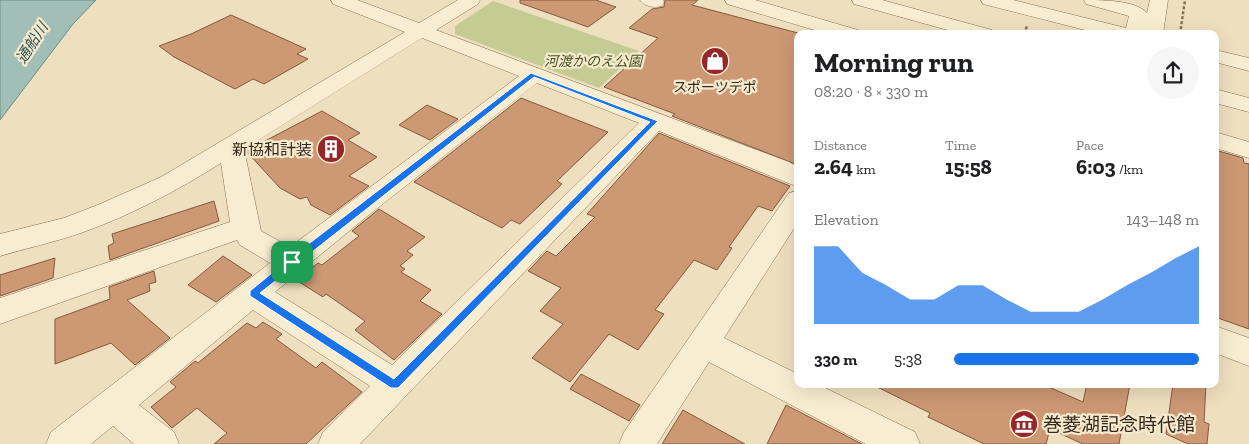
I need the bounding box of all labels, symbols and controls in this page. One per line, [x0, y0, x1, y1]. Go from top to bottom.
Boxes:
water label: 通船川 [12, 18, 53, 67]
shop icon: スポーツデポ [700, 46, 730, 76]
text: Morning run [814, 46, 974, 79]
button: share [1147, 47, 1199, 99]
park label: 河渡かのえ公園 [544, 53, 644, 70]
place label: スポーツデポ [673, 79, 757, 96]
text: 08:20 · 8 × 330 m [814, 82, 928, 101]
building icon: 新協和計装 [316, 134, 346, 164]
text: Distance [814, 137, 867, 154]
text: Time [945, 137, 976, 154]
text: Pace [1076, 137, 1104, 154]
place label: 新協和計装 [232, 140, 312, 159]
text: 2.64 [814, 154, 853, 179]
text: 15:58 [945, 154, 992, 179]
text: 6:03 [1076, 154, 1116, 179]
text: km [853, 161, 876, 178]
text: /km [1116, 161, 1143, 178]
text: Elevation [814, 210, 879, 229]
text: 143–148 m [1126, 210, 1199, 229]
pin [271, 241, 313, 283]
icon: arrive [278, 248, 306, 276]
text: 330 m [814, 350, 857, 369]
text: 5:38 [894, 350, 922, 369]
museum icon: 巻菱湖記念時代館 [1009, 409, 1039, 439]
place label: 巻菱湖記念時代館 [1043, 413, 1195, 436]

